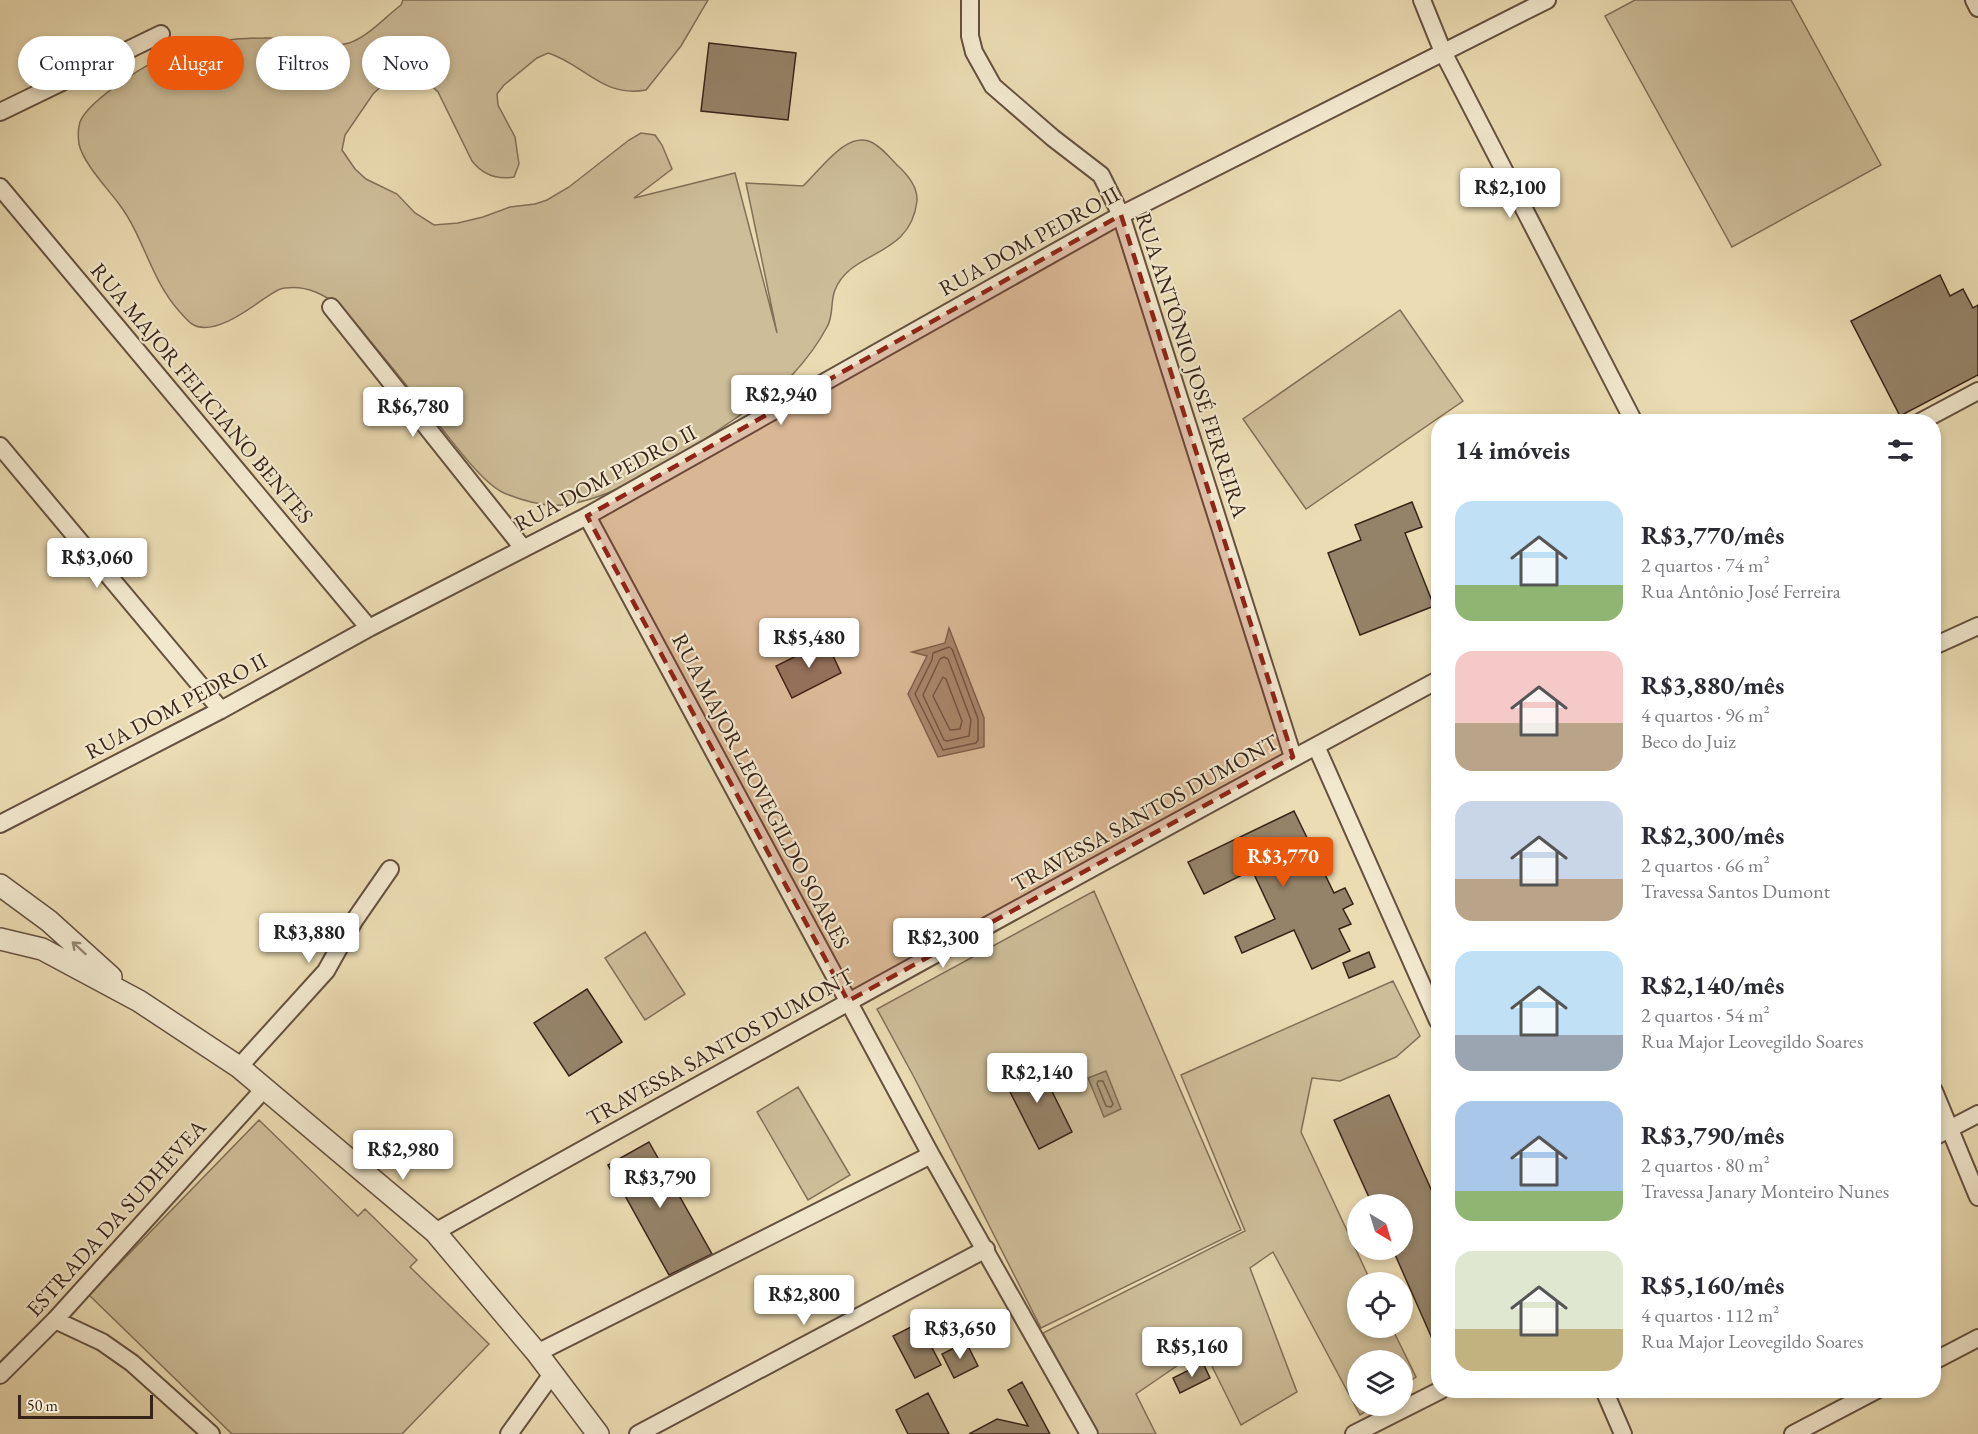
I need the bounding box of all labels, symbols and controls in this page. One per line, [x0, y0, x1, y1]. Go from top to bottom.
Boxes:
chip: Comprar [18, 36, 135, 90]
chip: Alugar [147, 36, 244, 90]
chip: Filtros [256, 36, 350, 90]
chip: Novo [362, 36, 450, 90]
pin: R$2,100 [1455, 168, 1565, 219]
text: R$2,100 [1474, 174, 1546, 200]
street label: RUA DOM PEDRO II [934, 179, 1125, 303]
street label: RUA ANTÔNIO JOSÉ FERREIRA [1129, 209, 1255, 522]
street label: RUA MAJOR FELICIANO BENTES [84, 257, 320, 529]
pin: R$2,940 [726, 375, 836, 426]
text: R$2,940 [745, 381, 817, 407]
pin: R$6,780 [358, 387, 468, 438]
text: R$6,780 [377, 393, 449, 419]
street label: RUA DOM PEDRO II [509, 418, 701, 538]
text: 14 imóveis [1455, 433, 1570, 467]
icon: filters [1884, 434, 1917, 467]
text: R$3,770/mês [1641, 518, 1784, 552]
icon: home [1503, 525, 1575, 597]
pin: R$3,060 [42, 538, 152, 589]
text: R$3,060 [61, 544, 133, 570]
text: 2 quartos · 74 m² [1641, 552, 1770, 578]
text: Rua Antônio José Ferreira [1641, 578, 1841, 604]
pin: R$5,480 [754, 618, 864, 669]
text: R$5,480 [773, 624, 845, 650]
street label: RUA MAJOR LEOVEGILDO SOARES [665, 628, 857, 954]
street label: RUA DOM PEDRO II [80, 646, 272, 766]
text: R$3,880/mês [1641, 668, 1784, 702]
icon: home [1503, 675, 1575, 747]
text: 4 quartos · 96 m² [1641, 702, 1770, 728]
street label: TRAVESSA SANTOS DUMONT [1006, 727, 1284, 899]
text: Beco do Juiz [1641, 728, 1736, 754]
text: R$2,300/mês [1641, 818, 1784, 852]
icon: home [1503, 825, 1575, 897]
pin: R$3,770 [1228, 837, 1338, 888]
text: R$3,770 [1247, 843, 1319, 869]
text: 2 quartos · 66 m² [1641, 852, 1770, 878]
text: Travessa Santos Dumont [1641, 878, 1830, 904]
pin: R$3,880 [254, 913, 364, 964]
pin: R$2,300 [888, 918, 998, 969]
text: R$3,880 [273, 919, 345, 945]
text: R$2,300 [907, 924, 979, 950]
one-way arrow [72, 941, 87, 955]
street label: TRAVESSA SANTOS DUMONT [581, 961, 859, 1133]
text: R$2,140/mês [1641, 968, 1784, 1002]
icon: home [1503, 975, 1575, 1047]
text: 2 quartos · 54 m² [1641, 1002, 1770, 1028]
text: Rua Major Leovegildo Soares [1641, 1028, 1863, 1054]
pin: R$2,140 [982, 1053, 1092, 1104]
text: R$2,140 [1001, 1059, 1073, 1085]
street label: ESTRADA DA SUDHEVEA [20, 1113, 213, 1323]
text: R$3,790/mês [1641, 1118, 1784, 1152]
icon: home [1503, 1125, 1575, 1197]
pin: R$2,980 [348, 1130, 458, 1181]
text: R$2,980 [367, 1136, 439, 1162]
text: 2 quartos · 80 m² [1641, 1152, 1770, 1178]
pin: R$3,790 [605, 1158, 715, 1209]
text: R$3,790 [624, 1164, 696, 1190]
text: Travessa Janary Monteiro Nunes [1641, 1178, 1889, 1204]
north arrow [1347, 1194, 1413, 1260]
map controls [1347, 1194, 1413, 1416]
text: R$5,160/mês [1641, 1268, 1784, 1302]
button: locate [1347, 1272, 1413, 1338]
pin: R$2,800 [749, 1275, 859, 1326]
icon: home [1503, 1275, 1575, 1347]
text: R$2,800 [768, 1281, 840, 1307]
text: 4 quartos · 112 m² [1641, 1302, 1779, 1328]
pin: R$3,650 [905, 1309, 1015, 1360]
text: R$3,650 [924, 1315, 996, 1341]
pin: R$5,160 [1137, 1327, 1247, 1378]
text: Rua Major Leovegildo Soares [1641, 1328, 1863, 1354]
text: R$5,160 [1156, 1333, 1228, 1359]
button: layers [1347, 1350, 1413, 1416]
scale bar [18, 1392, 153, 1420]
text: 50 m [27, 1395, 58, 1416]

